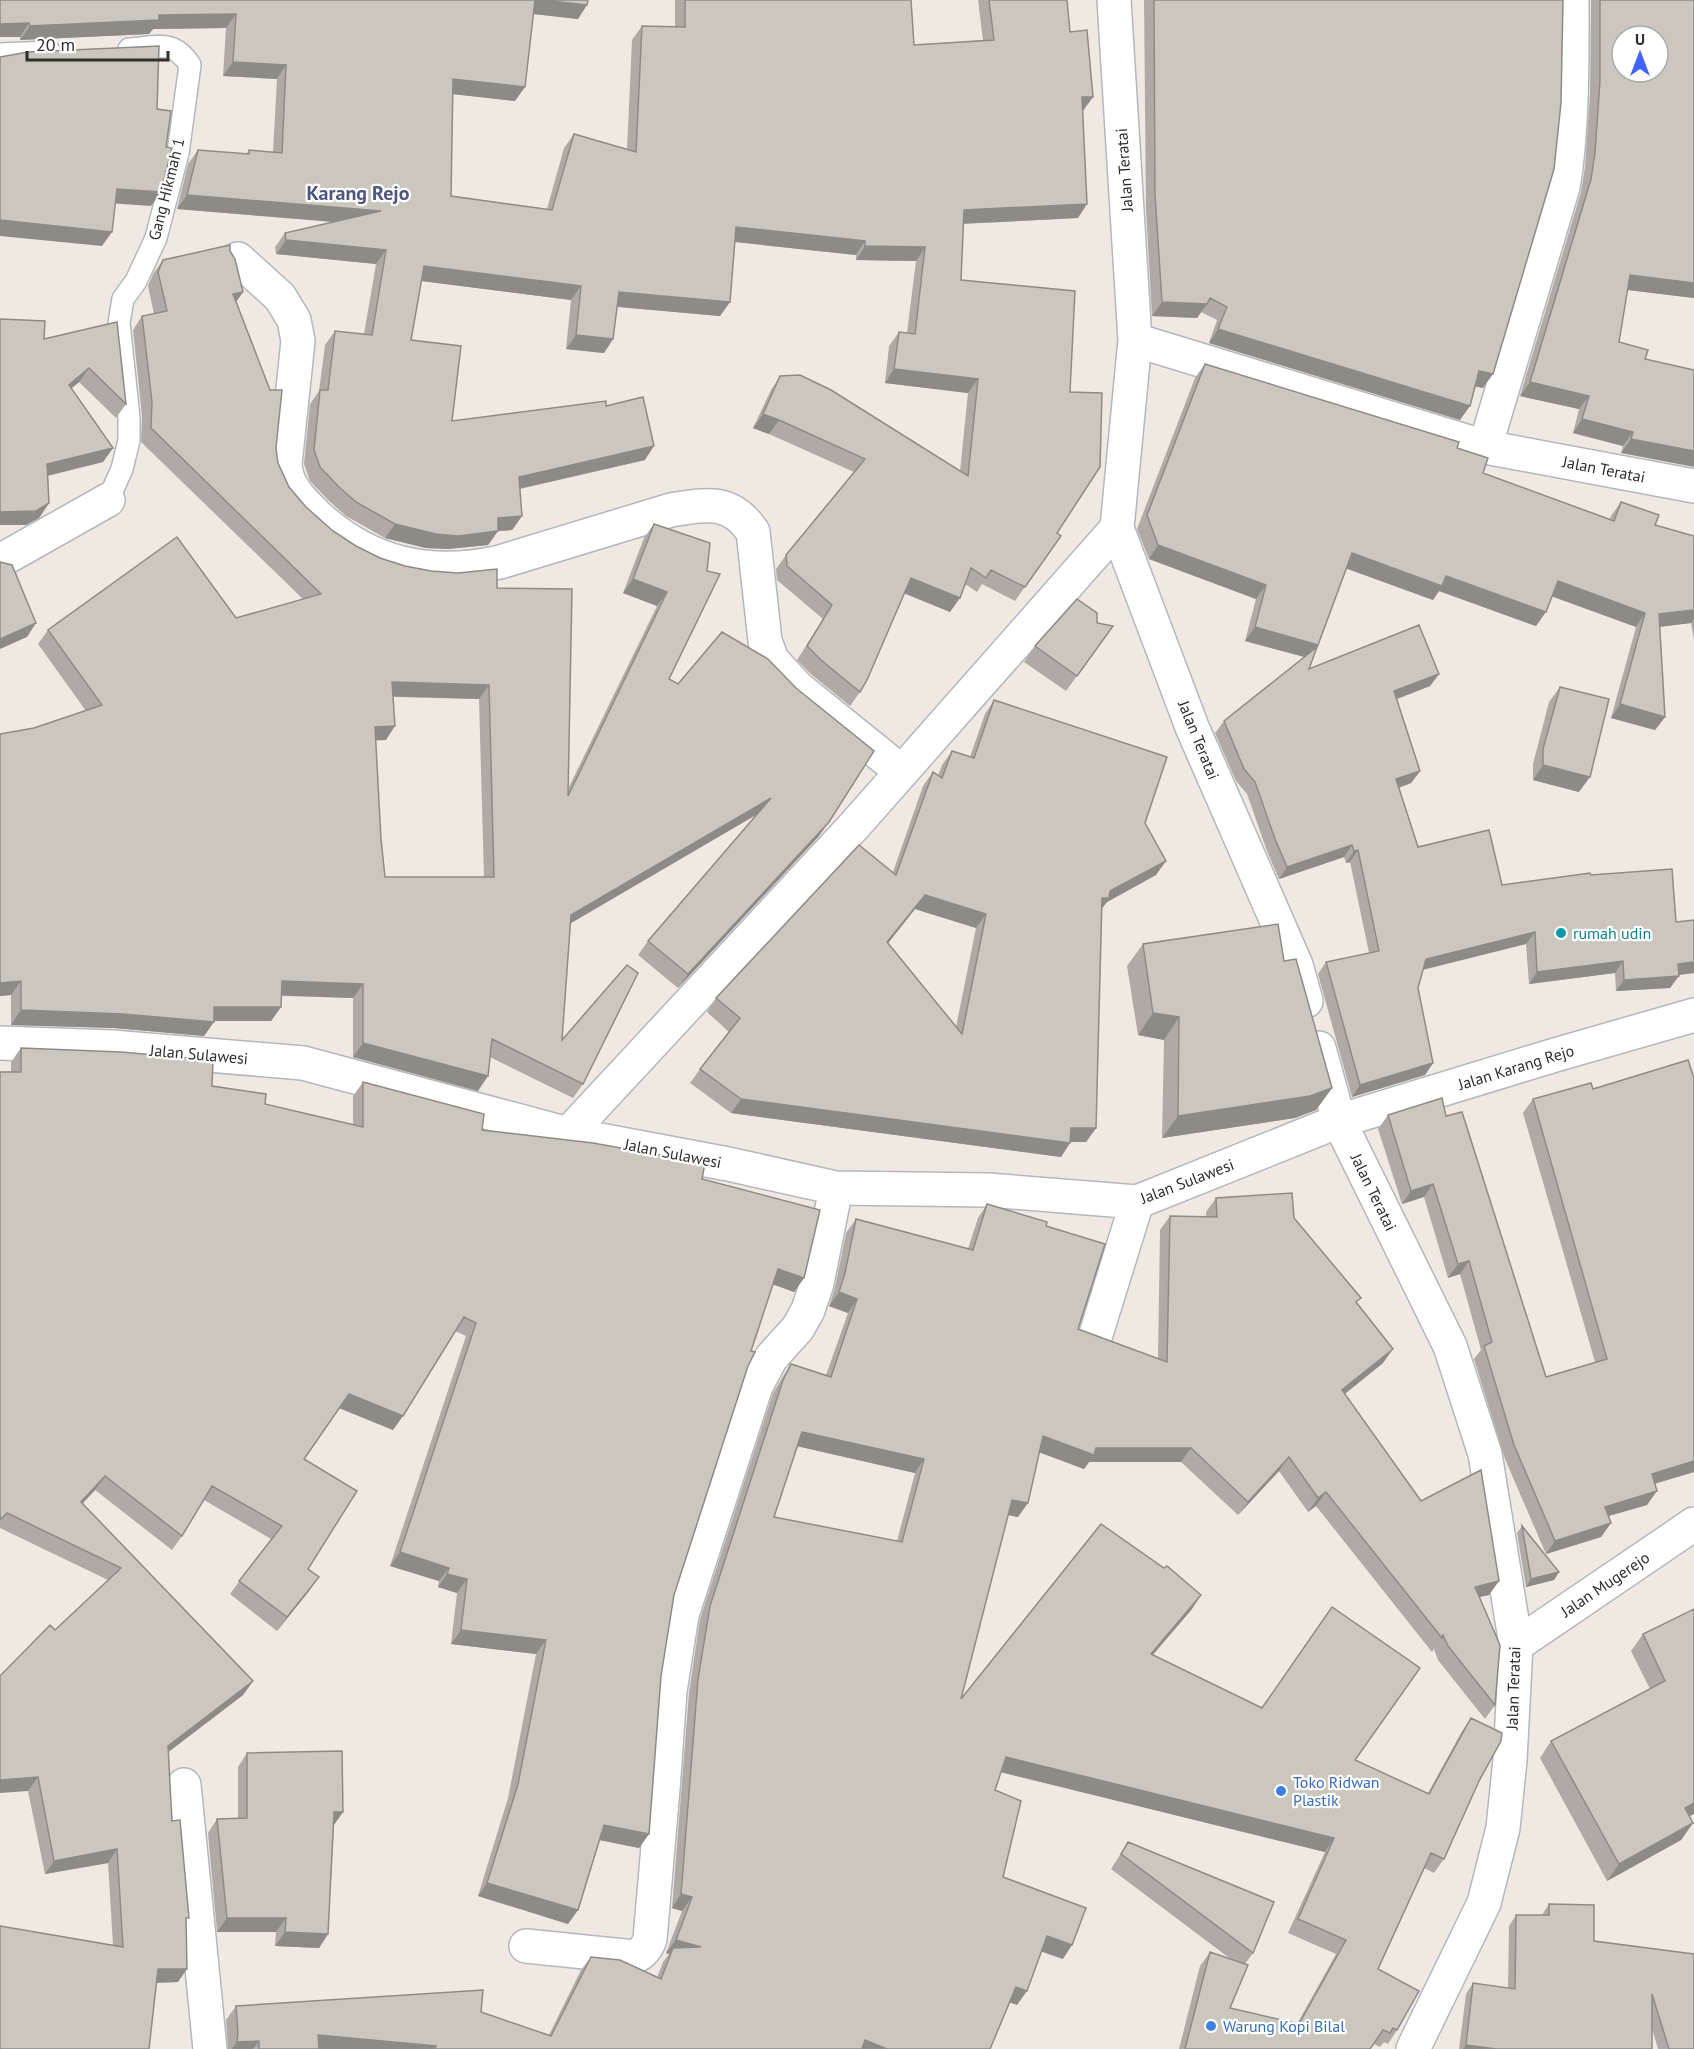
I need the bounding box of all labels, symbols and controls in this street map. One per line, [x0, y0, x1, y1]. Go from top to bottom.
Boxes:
scale bar [27, 24, 168, 62]
north arrow [1610, 24, 1670, 84]
text: U [1635, 29, 1645, 49]
text: 20 m [36, 33, 75, 56]
street label: Jalan Teratai [1111, 128, 1137, 213]
street label: Gang Hikmah 1 [144, 136, 188, 242]
district label: Karang Rejo [307, 180, 410, 206]
street label: Jalan Teratai [1560, 451, 1647, 487]
street label: Jalan Teratai [1174, 697, 1224, 783]
place label: rumah udin [1573, 923, 1651, 943]
marker: rumah udin [1554, 926, 1568, 940]
street label: Jalan Sulawesi [148, 1040, 249, 1068]
street label: Jalan Karang Rejo [1455, 1040, 1576, 1094]
street label: Jalan Sulawesi [622, 1134, 723, 1172]
street label: Jalan Teratai [1346, 1149, 1401, 1234]
street label: Jalan Sulawesi [1136, 1154, 1237, 1208]
street label: Jalan Mugerejo [1556, 1547, 1653, 1622]
street label: Jalan Teratai [1502, 1646, 1524, 1731]
place label: Toko Ridwan Plastik [1293, 1772, 1380, 1810]
marker: Toko Ridwan Plastik [1274, 1784, 1288, 1798]
place label: Warung Kopi Bilal [1223, 2016, 1345, 2036]
marker: Warung Kopi Bilal [1204, 2019, 1218, 2033]

